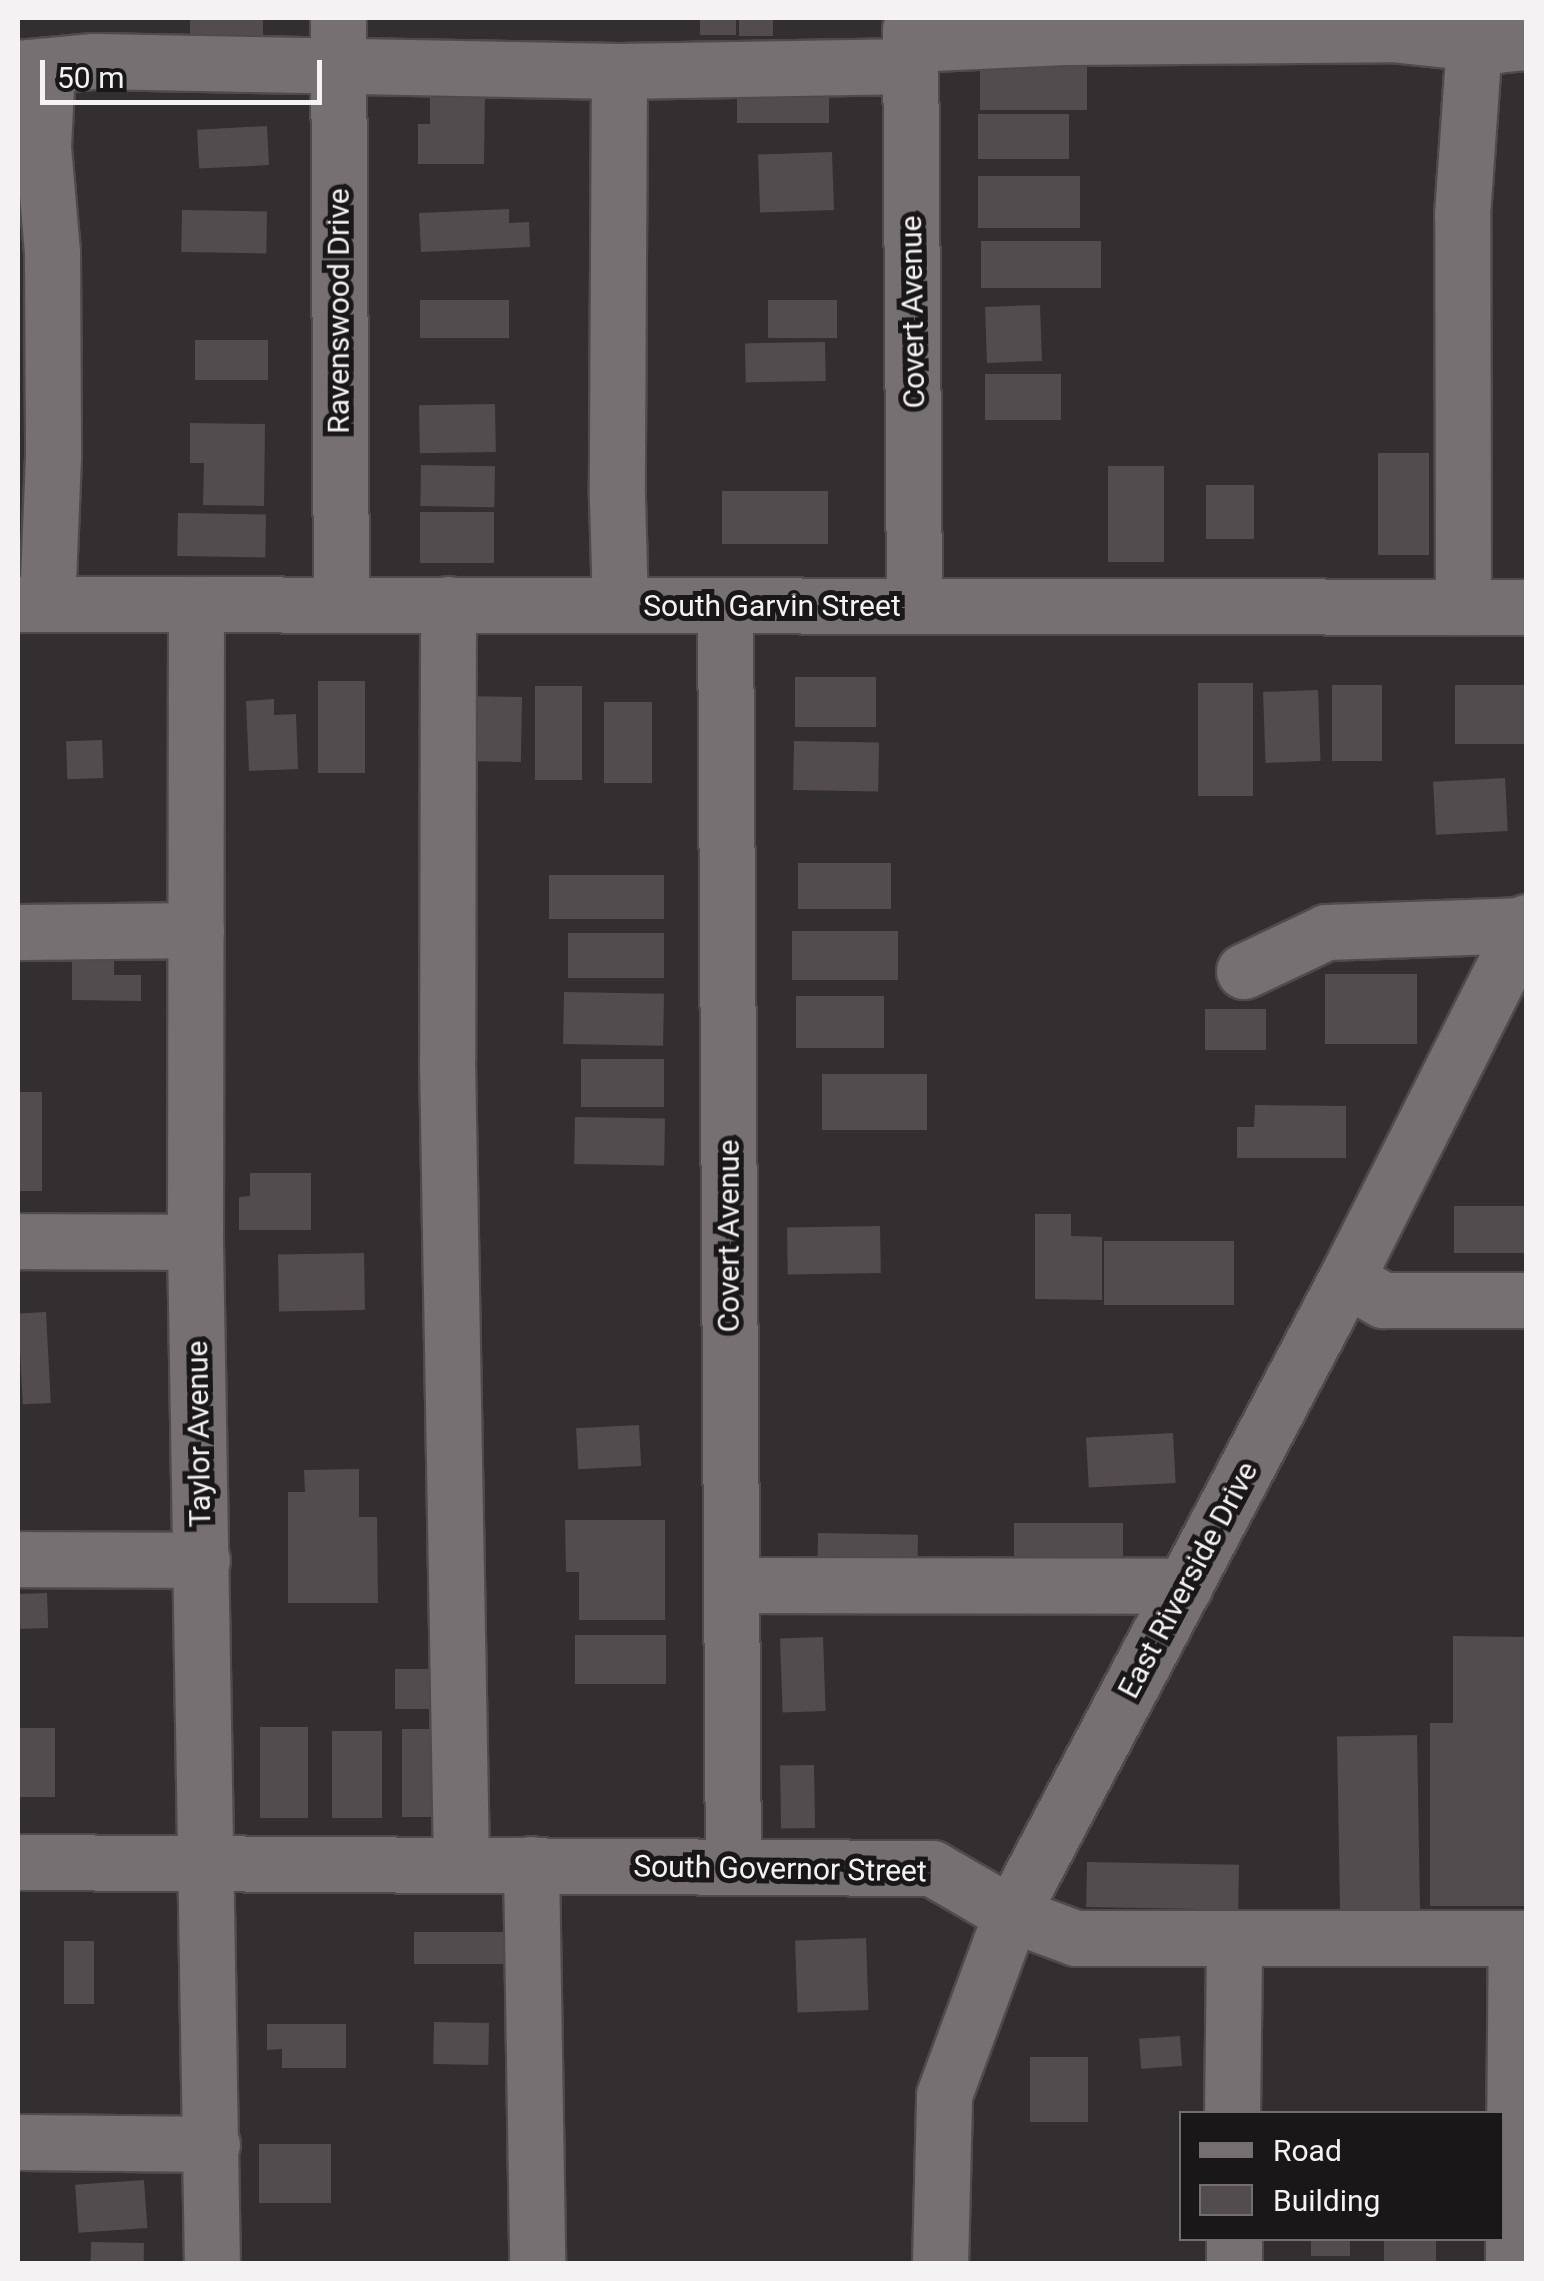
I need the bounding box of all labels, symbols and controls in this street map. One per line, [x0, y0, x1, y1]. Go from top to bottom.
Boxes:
scale bar [45, 40, 328, 102]
text: 50 m [57, 60, 124, 95]
street label: Ravenswood Drive [321, 188, 357, 434]
street label: Covert Avenue [893, 215, 933, 409]
street label: South Garvin Street [643, 588, 901, 624]
street label: Covert Avenue [711, 1140, 747, 1332]
street label: Taylor Avenue [179, 1340, 219, 1528]
street label: East Riverside Drive [1110, 1456, 1266, 1704]
street label: South Governor Street [633, 1848, 927, 1890]
legend [1179, 2111, 1504, 2241]
text: Road [1273, 2133, 1342, 2168]
text: Building [1273, 2183, 1380, 2218]

